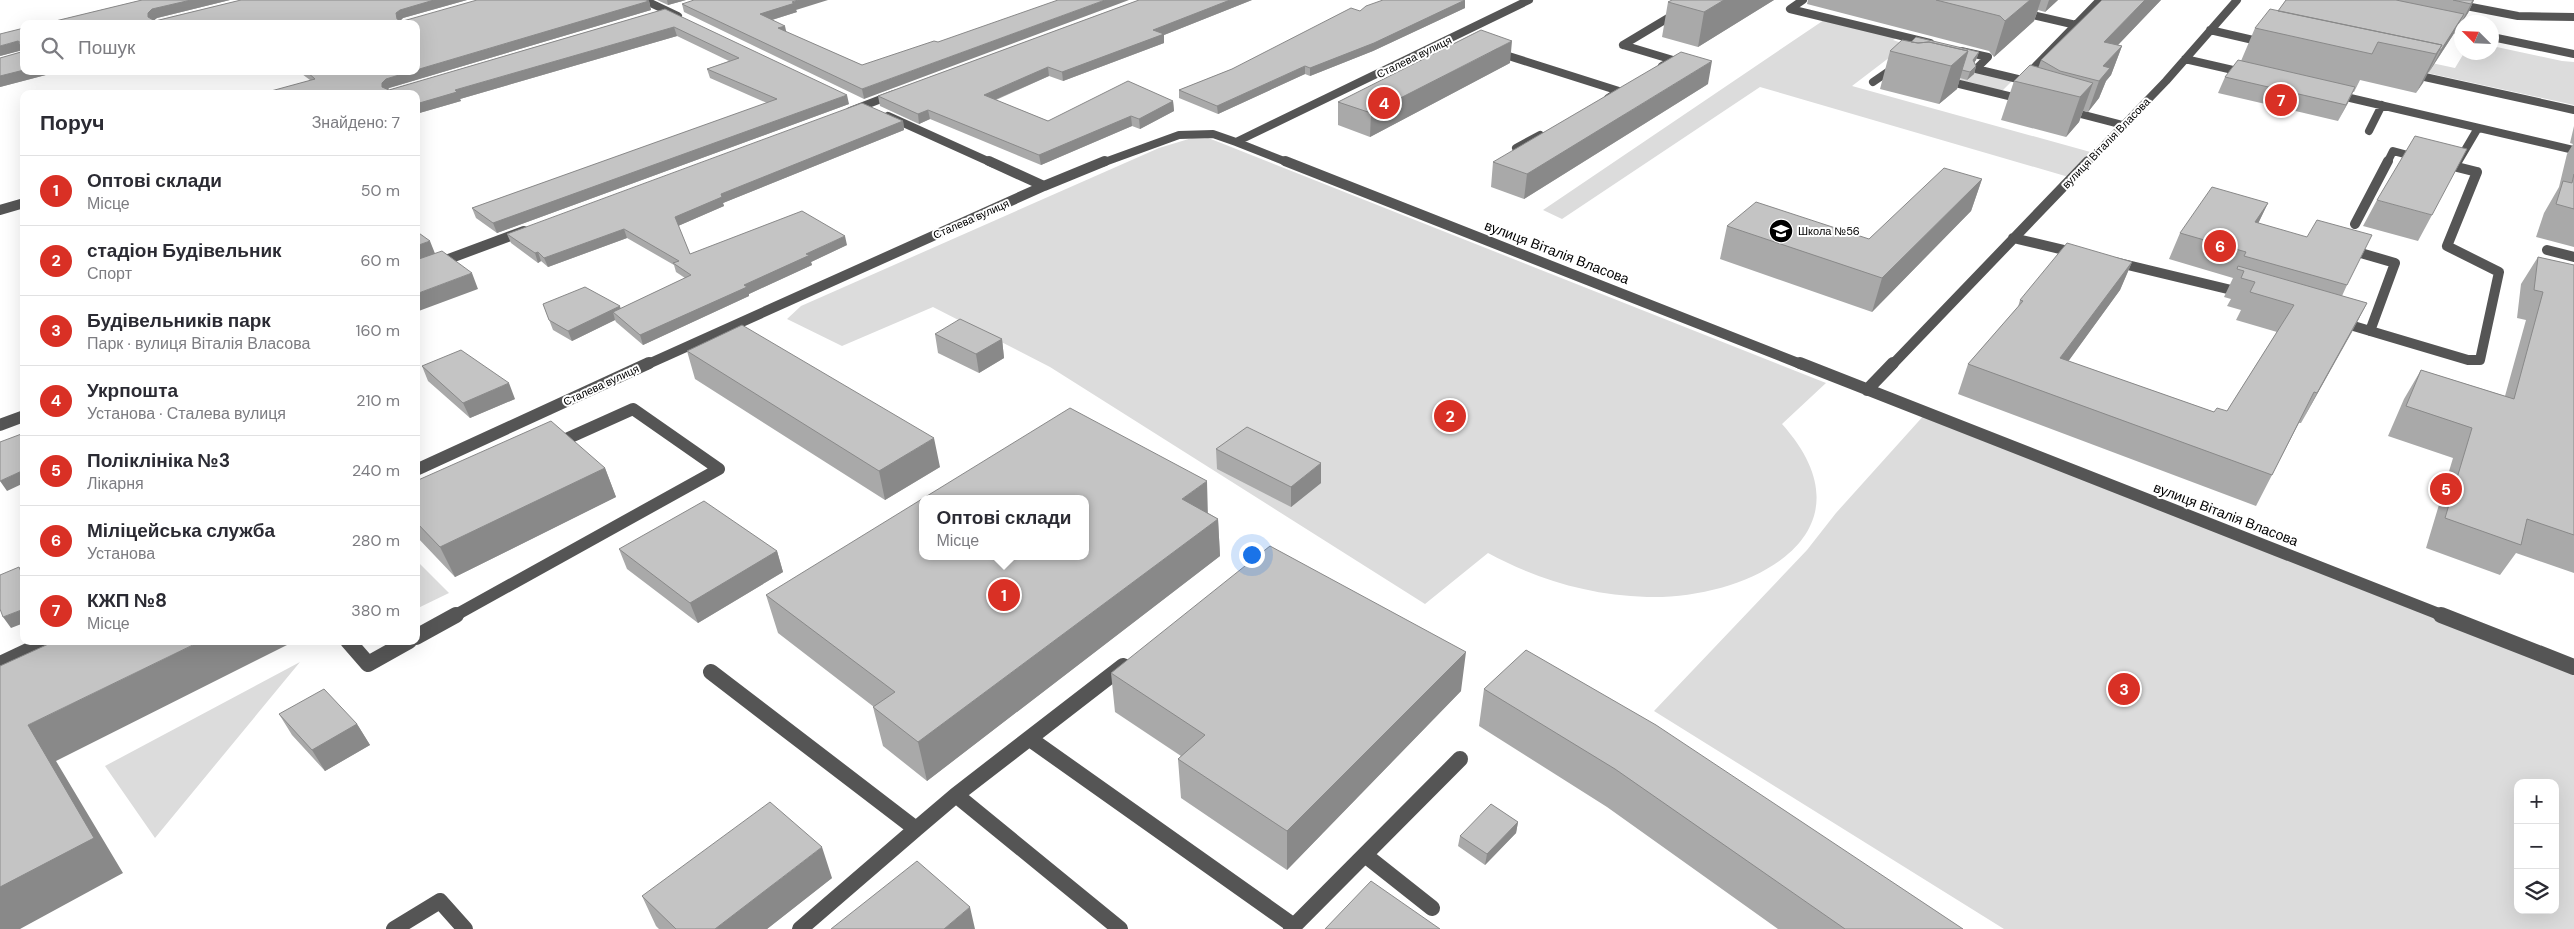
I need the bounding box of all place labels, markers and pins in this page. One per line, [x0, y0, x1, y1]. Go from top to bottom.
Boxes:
pin: 7 [2265, 81, 2297, 119]
pin: 4 [1368, 84, 1400, 122]
school or university icon: Школа №56 [1768, 218, 1794, 244]
place label: Школа №56 [1798, 224, 1860, 238]
pin: 6 [2204, 227, 2236, 265]
pin: 2 [1434, 397, 1466, 435]
pin: 5 [2430, 470, 2462, 508]
pin: 1 [988, 576, 1020, 614]
pin: 3 [2108, 670, 2140, 708]

